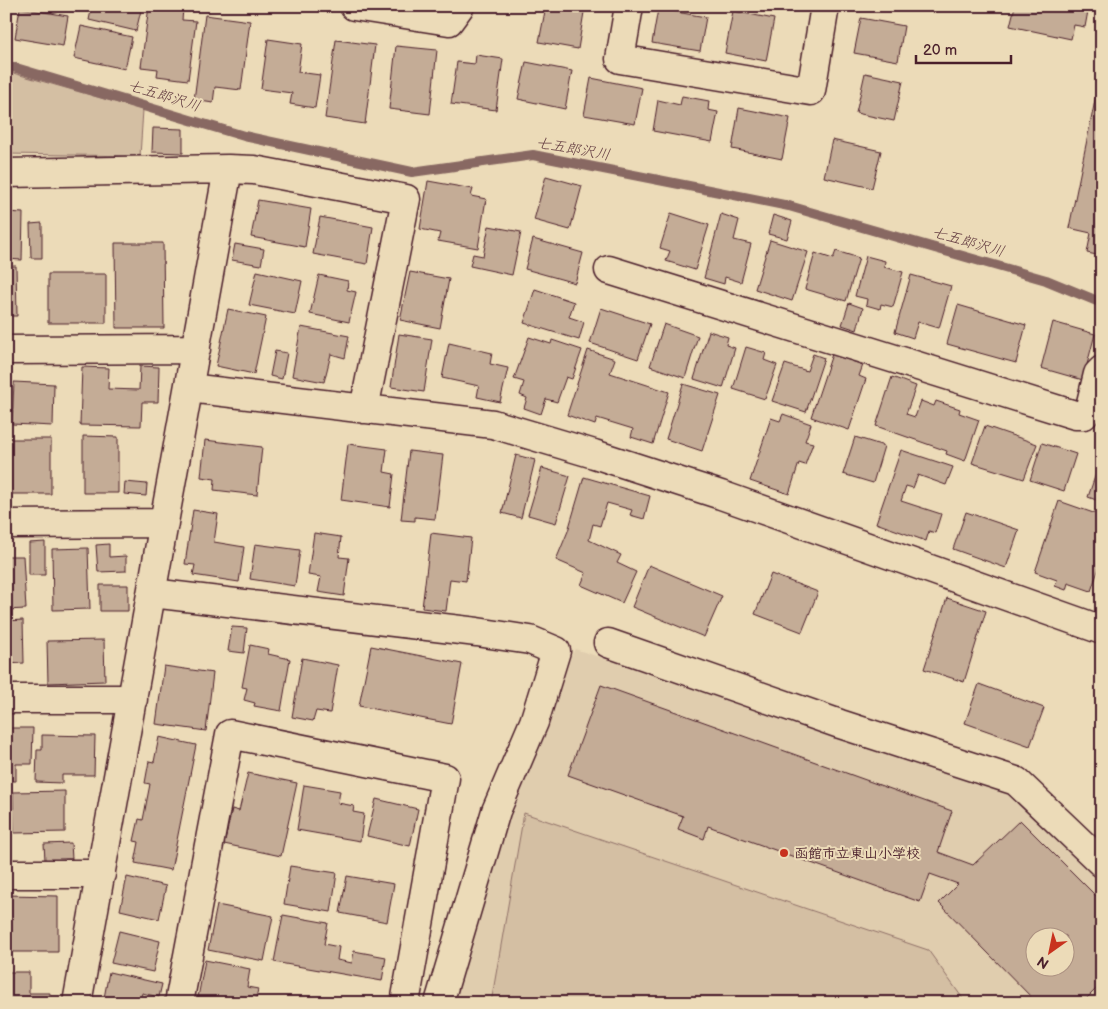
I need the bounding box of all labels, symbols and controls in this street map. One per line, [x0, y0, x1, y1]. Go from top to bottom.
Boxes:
scale bar [916, 32, 1010, 64]
text: 20 m [923, 41, 957, 60]
water label: 七五郎沢川 [125, 76, 203, 116]
water label: 七五郎沢川 [534, 133, 612, 165]
water label: 七五郎沢川 [929, 223, 1007, 261]
place label: 函館市立東山小学校 [794, 845, 920, 862]
marker: 函館市立東山小学校 [778, 847, 790, 859]
north arrow [1026, 926, 1076, 976]
text: N [1034, 952, 1052, 972]

